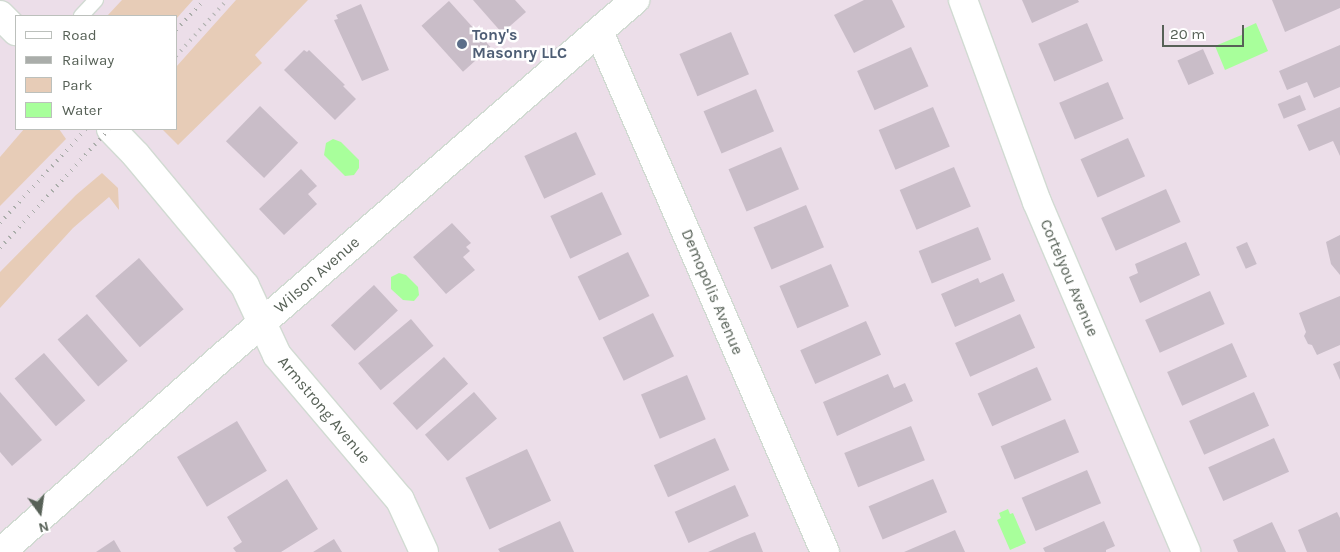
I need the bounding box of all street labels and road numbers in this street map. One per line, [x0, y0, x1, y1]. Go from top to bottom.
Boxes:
street label: Cortelyou Avenue [1036, 217, 1102, 339]
street label: Demopolis Avenue [677, 226, 747, 358]
street label: Wilson Avenue [270, 233, 364, 317]
street label: Armstrong Avenue [274, 352, 374, 468]

